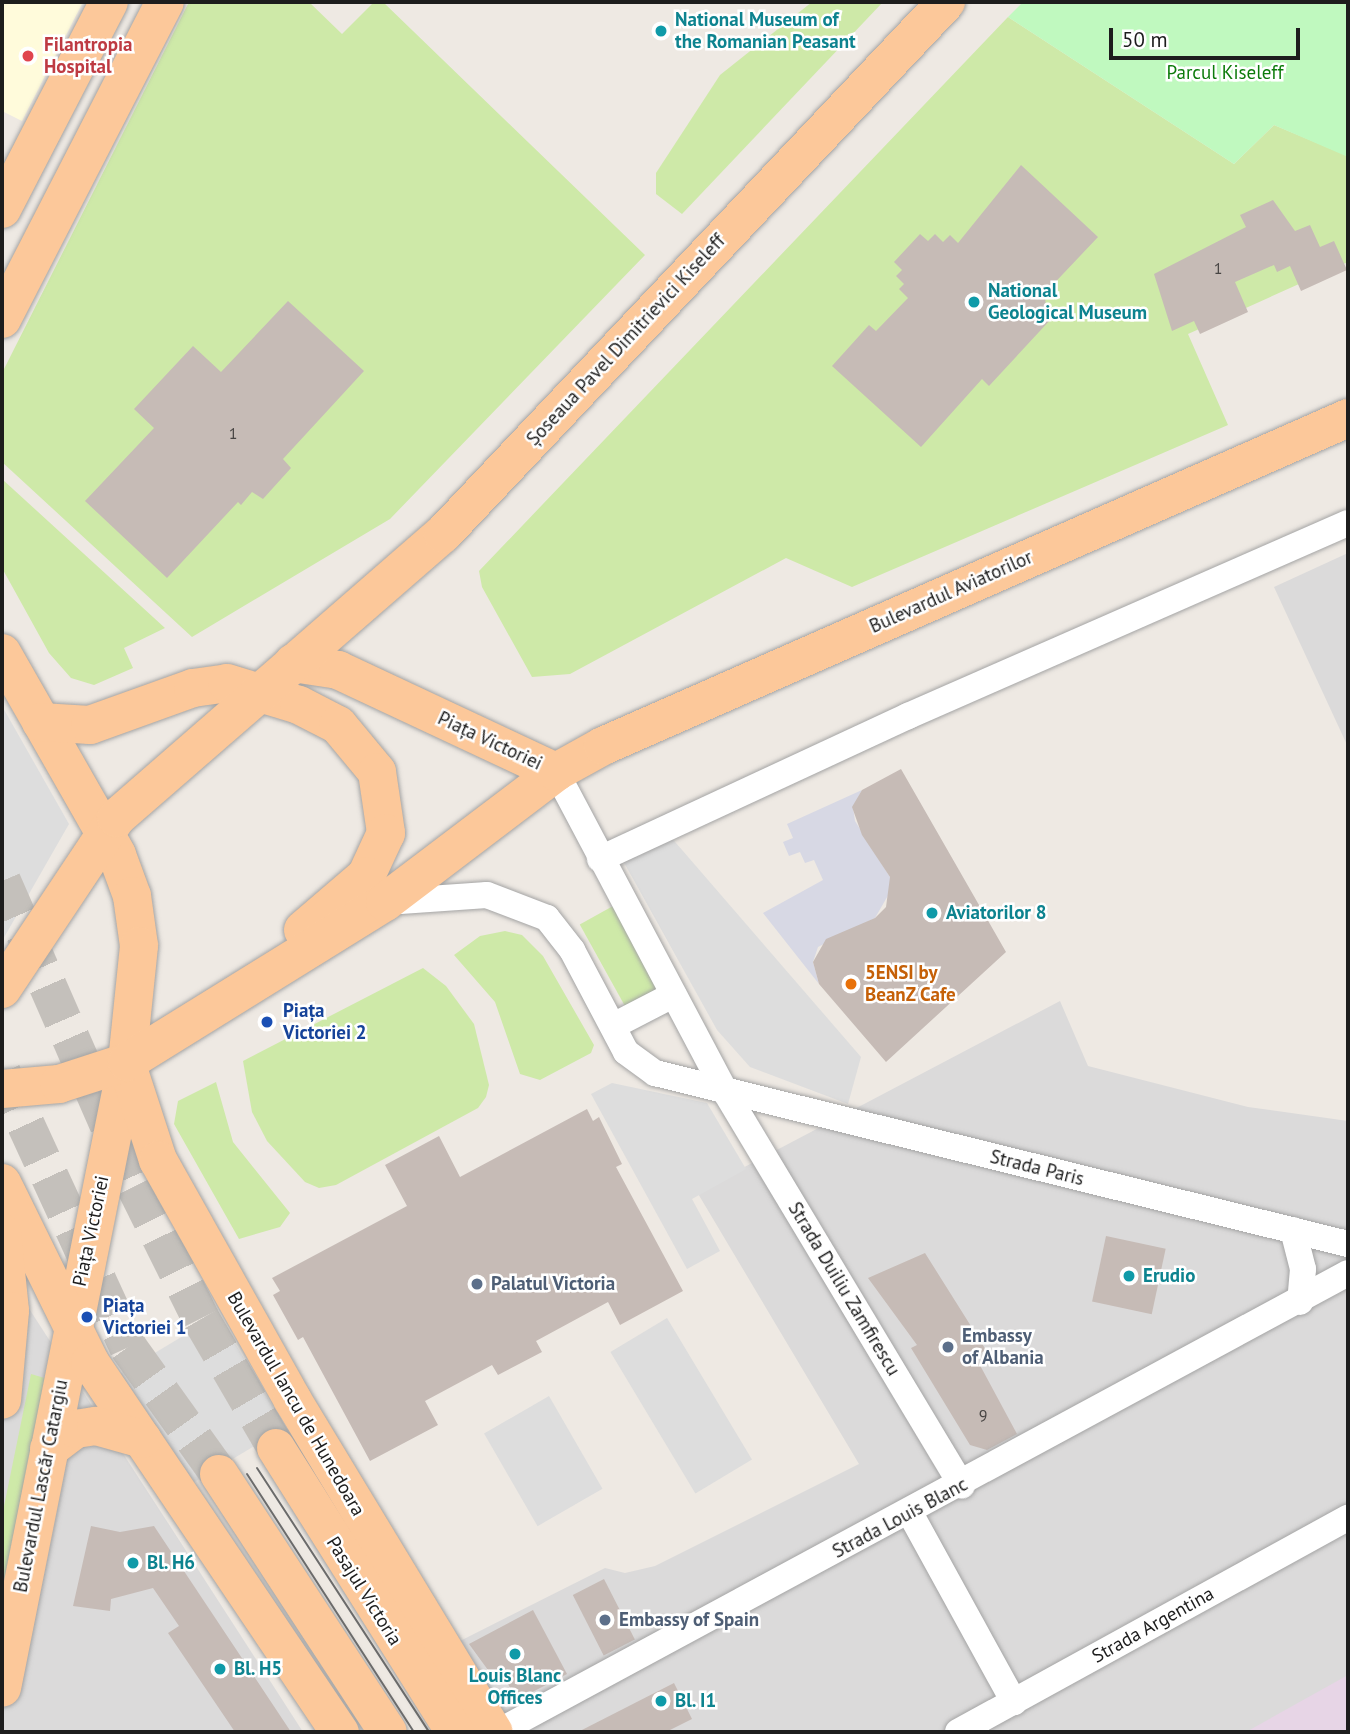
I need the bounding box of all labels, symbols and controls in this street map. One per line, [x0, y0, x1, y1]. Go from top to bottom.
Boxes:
place label: National Museum of the Romanian Peasant [675, 9, 856, 53]
scale bar [1112, 14, 1303, 58]
marker: National Museum of the Romanian Peasant [653, 23, 669, 39]
text: 50 m [1122, 26, 1168, 53]
place label: Filantropia Hospital [44, 34, 132, 78]
marker: Filantropia Hospital [18, 46, 38, 66]
park label: Parcul Kiseleff [1167, 62, 1283, 84]
street label: Șoseaua Pavel Dimitrievici Kiseleff [522, 230, 730, 450]
house number: 1 [1214, 258, 1222, 278]
place label: National Geological Museum [988, 280, 1147, 324]
marker: National Geological Museum [966, 294, 982, 310]
house number: 1 [229, 423, 237, 443]
street label: Bulevardul Aviatorilor [866, 546, 1036, 638]
street label: Piața Victoriei [434, 707, 546, 775]
place label: Aviatorilor 8 [946, 902, 1047, 924]
marker: Aviatorilor 8 [924, 905, 940, 921]
place label: 5ENSI by BeanZ Cafe [865, 962, 956, 1006]
marker: 5ENSI by BeanZ Cafe [843, 976, 859, 992]
place label: Piața Victoriei 2 [283, 1000, 367, 1044]
marker: Piața Victoriei 2 [257, 1012, 277, 1032]
street label: Strada Paris [988, 1145, 1086, 1191]
street label: Piața Victoriei [68, 1173, 114, 1289]
street label: Strada Duiliu Zamfirescu [783, 1198, 905, 1380]
place label: Erudio [1143, 1265, 1195, 1287]
marker: Erudio [1121, 1268, 1137, 1284]
place label: Palatul Victoria [491, 1273, 616, 1295]
marker: Palatul Victoria [469, 1276, 485, 1292]
street label: Bulevardul Iancu de Hunedoara [222, 1288, 370, 1520]
place label: Piața Victoriei 1 [103, 1295, 187, 1339]
marker: Piața Victoriei 1 [77, 1307, 97, 1327]
place label: Embassy of Albania [962, 1325, 1044, 1369]
marker: Embassy of Albania [940, 1339, 956, 1355]
street label: Bulevardul Lascăr Catargiu [9, 1378, 73, 1594]
house number: 9 [979, 1405, 987, 1425]
street label: Strada Louis Blanc [829, 1473, 971, 1563]
street label: Pasajul Victoria [321, 1532, 407, 1650]
place label: Bl. H6 [147, 1552, 196, 1574]
marker: Bl. H6 [125, 1555, 141, 1571]
street label: Strada Argentina [1088, 1582, 1218, 1668]
place label: Embassy of Spain [619, 1609, 760, 1631]
marker: Embassy of Spain [597, 1612, 613, 1628]
marker: Louis Blanc Offices [507, 1646, 523, 1662]
place label: Bl. H5 [234, 1658, 283, 1680]
marker: Bl. H5 [212, 1661, 228, 1677]
place label: Louis Blanc Offices [469, 1665, 561, 1709]
place label: Bl. I1 [675, 1690, 717, 1712]
marker: Bl. I1 [653, 1693, 669, 1709]

